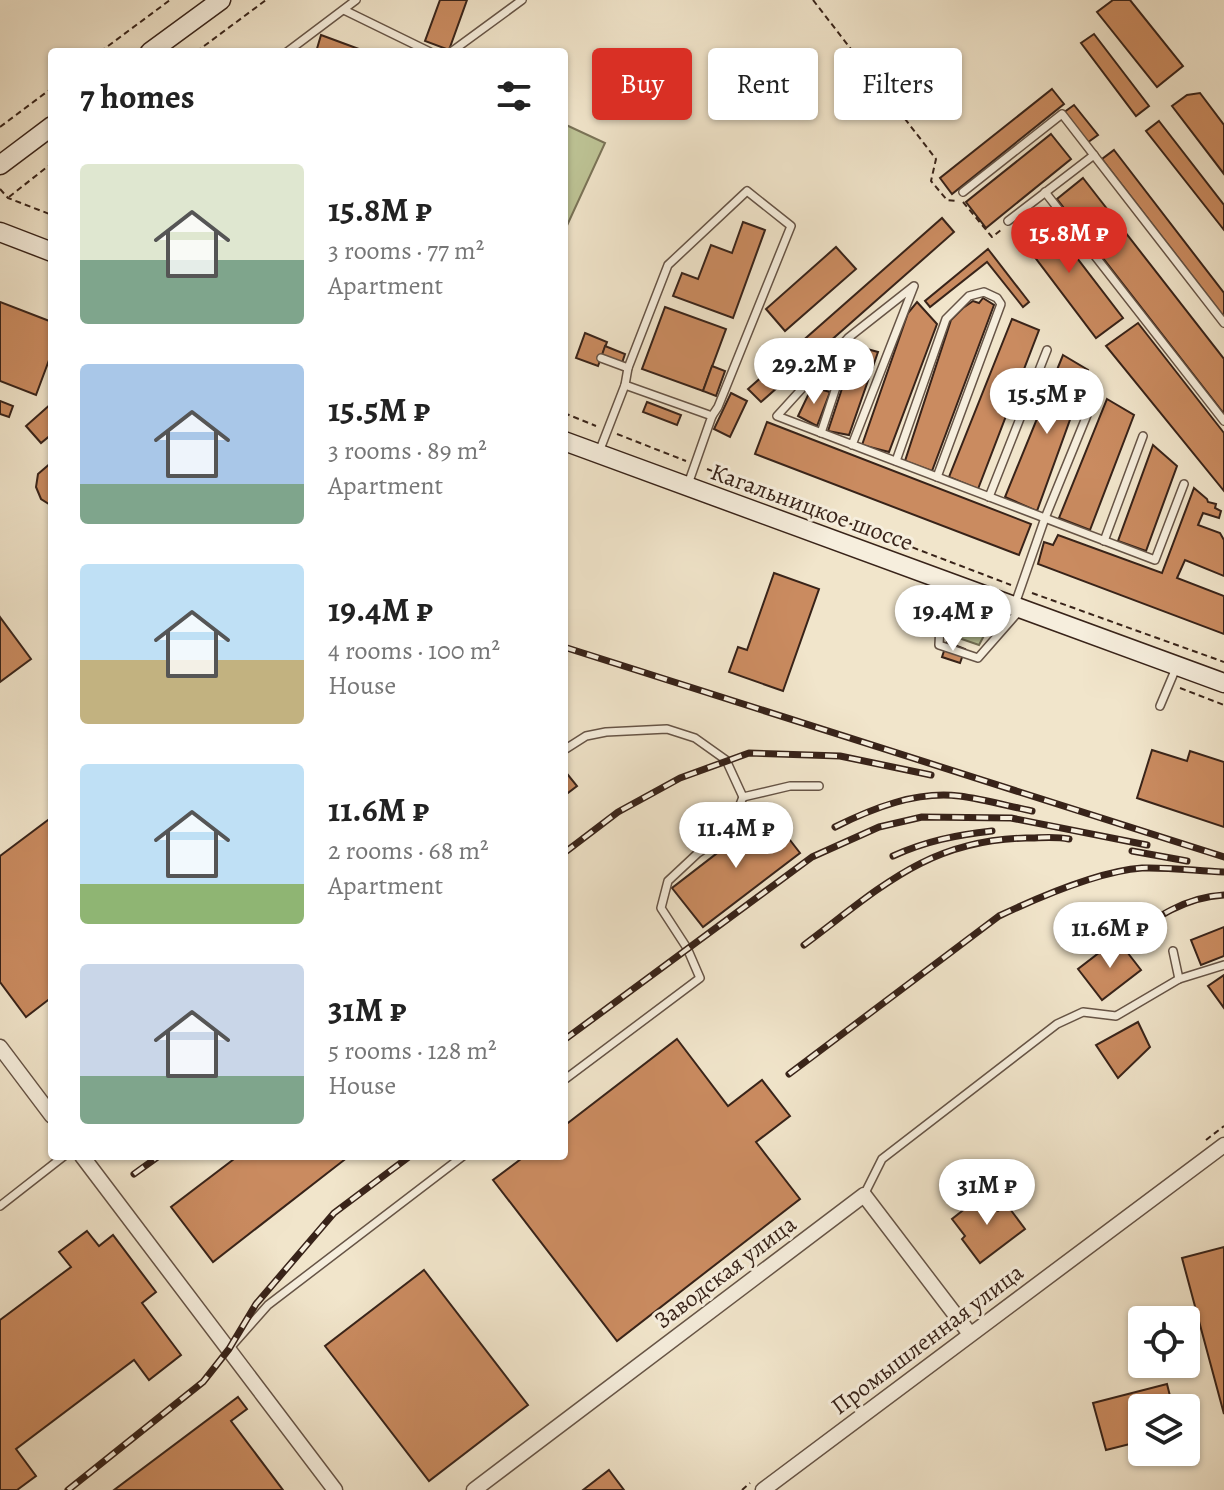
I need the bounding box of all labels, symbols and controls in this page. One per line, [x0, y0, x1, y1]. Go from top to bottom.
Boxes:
chip: Buy [592, 48, 692, 120]
chip: Rent [708, 48, 818, 120]
chip: Filters [834, 48, 962, 120]
text: 7 homes [80, 73, 195, 120]
icon: filters [492, 74, 536, 118]
text: 15.8M ₽ [328, 186, 432, 233]
icon: home [144, 196, 240, 292]
pin: 15.8M ₽ [995, 207, 1143, 275]
text: 15.8M ₽ [1029, 215, 1109, 250]
text: 3 rooms · 77 m² [328, 233, 484, 268]
text: Apartment [328, 268, 443, 303]
pin: 29.2M ₽ [740, 338, 888, 406]
text: 29.2M ₽ [772, 346, 856, 381]
pin: 15.5M ₽ [973, 368, 1121, 436]
text: 15.5M ₽ [1008, 376, 1086, 411]
text: 15.5M ₽ [328, 386, 430, 433]
icon: home [144, 396, 240, 492]
text: 3 rooms · 89 m² [328, 433, 487, 468]
street label: Кагальницкое шоссе [706, 455, 918, 559]
text: Apartment [328, 468, 443, 503]
pin: 19.4M ₽ [879, 585, 1027, 653]
text: 19.4M ₽ [328, 586, 433, 633]
text: 19.4M ₽ [913, 593, 993, 628]
icon: home [144, 596, 240, 692]
text: 4 rooms · 100 m² [328, 633, 500, 668]
text: House [328, 668, 396, 703]
text: 11.6M ₽ [328, 786, 429, 833]
icon: home [144, 796, 240, 892]
pin: 11.4M ₽ [662, 802, 810, 870]
text: 11.4M ₽ [697, 810, 775, 845]
text: 2 rooms · 68 m² [328, 833, 489, 868]
text: Apartment [328, 868, 443, 903]
pin: 11.6M ₽ [1036, 902, 1184, 970]
text: 11.6M ₽ [1071, 910, 1149, 945]
text: 31M ₽ [328, 986, 407, 1033]
icon: home [144, 996, 240, 1092]
text: 5 rooms · 128 m² [328, 1033, 497, 1068]
text: House [328, 1068, 396, 1103]
pin: 31M ₽ [931, 1159, 1043, 1227]
text: 31M ₽ [957, 1167, 1017, 1202]
street label: Заводская улица [647, 1208, 803, 1336]
street label: Промышленная улица [824, 1256, 1030, 1422]
map controls [1128, 1306, 1200, 1466]
button: locate [1128, 1306, 1200, 1378]
button: layers [1128, 1394, 1200, 1466]

